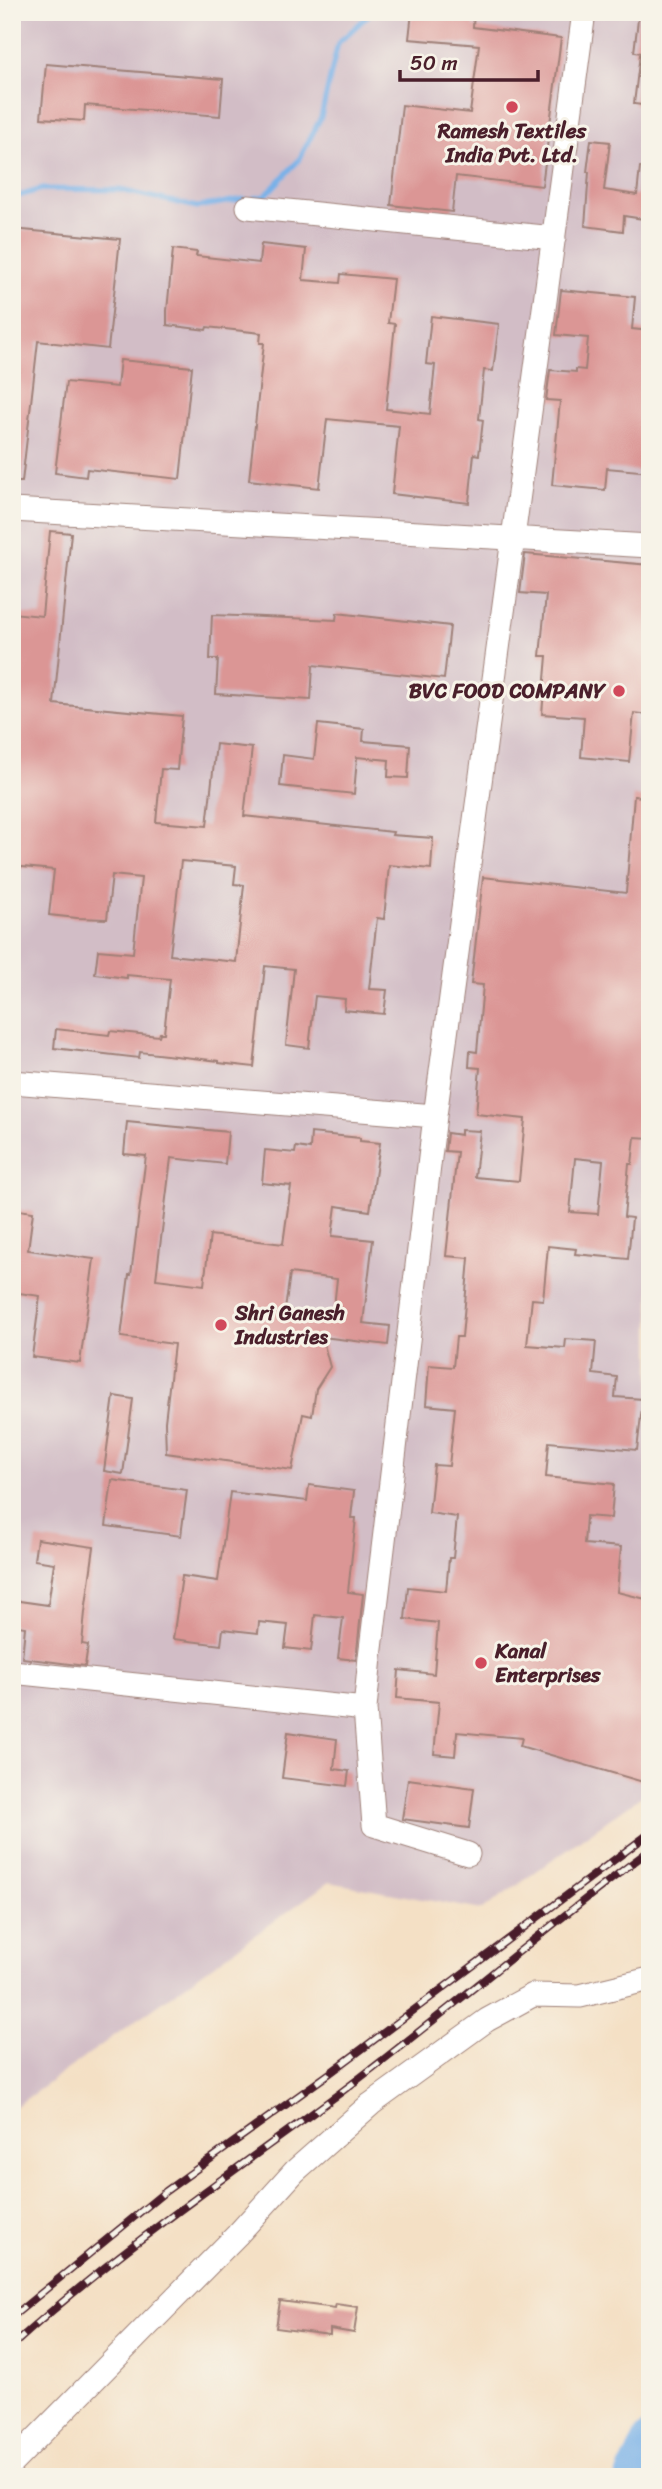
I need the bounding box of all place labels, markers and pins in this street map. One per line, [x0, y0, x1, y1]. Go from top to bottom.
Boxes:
marker: Ramesh Textiles India Pvt. Ltd. [504, 99, 520, 115]
place label: Ramesh Textiles India Pvt. Ltd. [437, 112, 588, 174]
place label: BVC FOOD COMPANY [409, 672, 607, 710]
marker: BVC FOOD COMPANY [611, 683, 627, 699]
place label: Shri Ganesh Industries [234, 1294, 345, 1356]
marker: Shri Ganesh Industries [213, 1317, 229, 1333]
place label: Kanal Enterprises [494, 1632, 602, 1694]
marker: Kanal Enterprises [473, 1655, 489, 1671]

